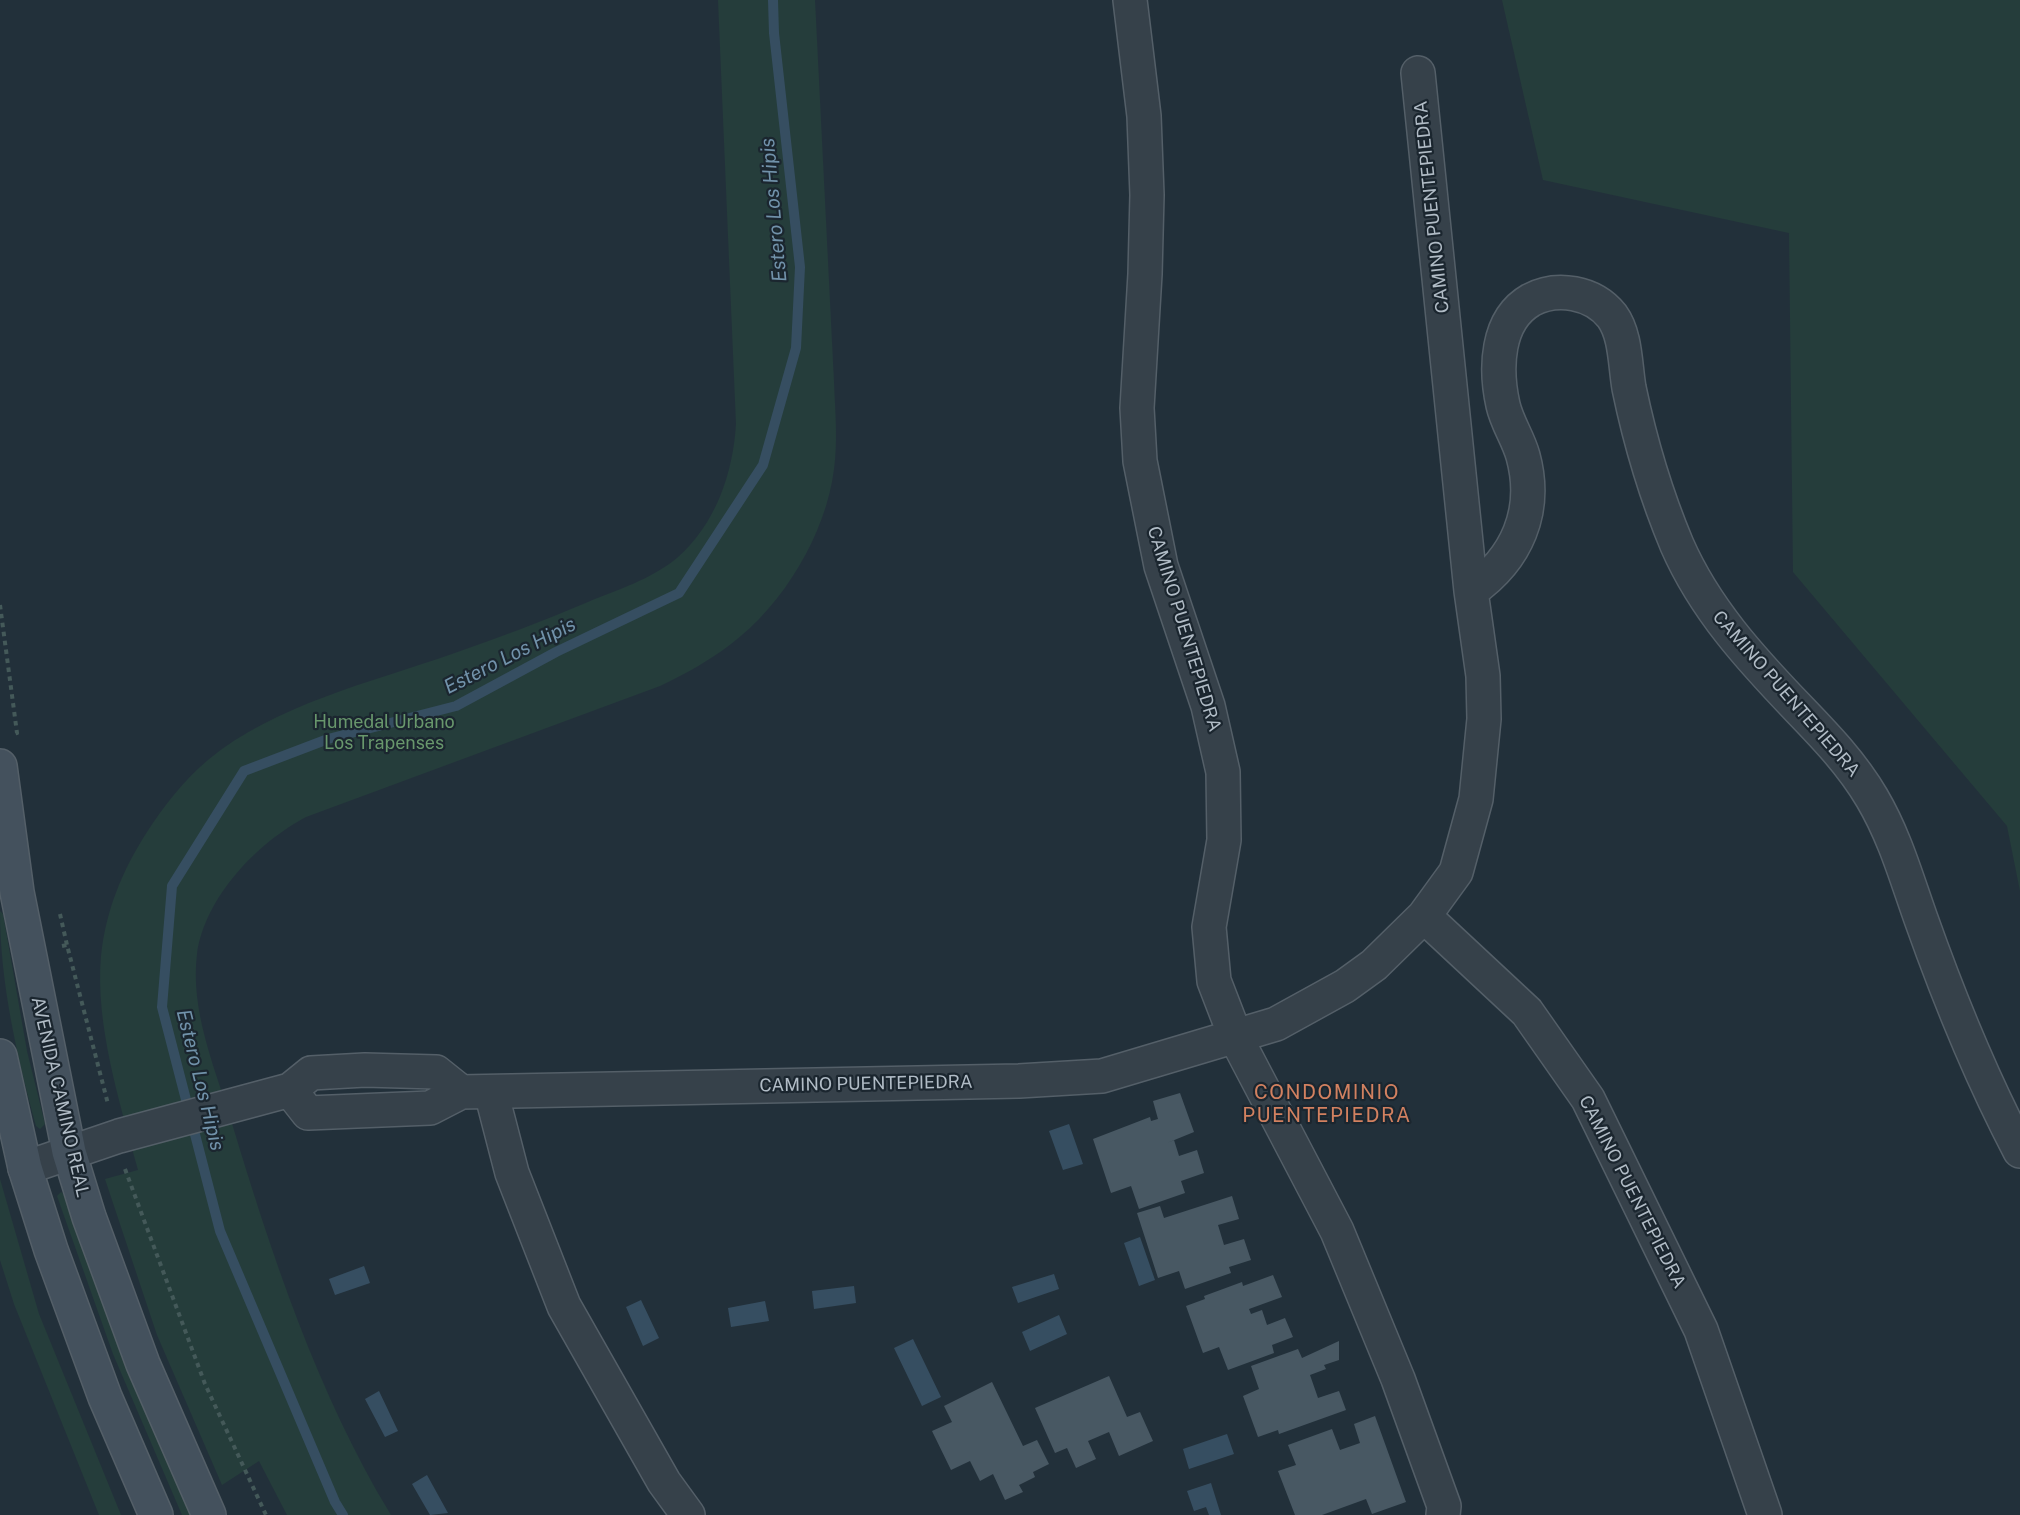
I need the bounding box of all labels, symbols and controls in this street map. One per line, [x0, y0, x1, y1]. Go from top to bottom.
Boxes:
street label: CAMINO PUENTEPIEDRA [1410, 100, 1454, 314]
water label: Estero Los Hipis [756, 137, 792, 283]
street label: CAMINO PUENTEPIEDRA [1142, 524, 1226, 734]
street label: CAMINO PUENTEPIEDRA [1708, 606, 1864, 782]
water label: Estero Los Hipis [440, 612, 580, 700]
park label: Humedal Urbano Los Trapenses [313, 711, 455, 754]
street label: AVENIDA CAMINO REAL [26, 994, 94, 1200]
water label: Estero Los Hipis [171, 1007, 229, 1153]
street label: CAMINO PUENTEPIEDRA [759, 1071, 973, 1097]
district label: CONDOMINIO PUENTEPIEDRA [1242, 1081, 1412, 1128]
street label: CAMINO PUENTEPIEDRA [1574, 1092, 1690, 1292]

